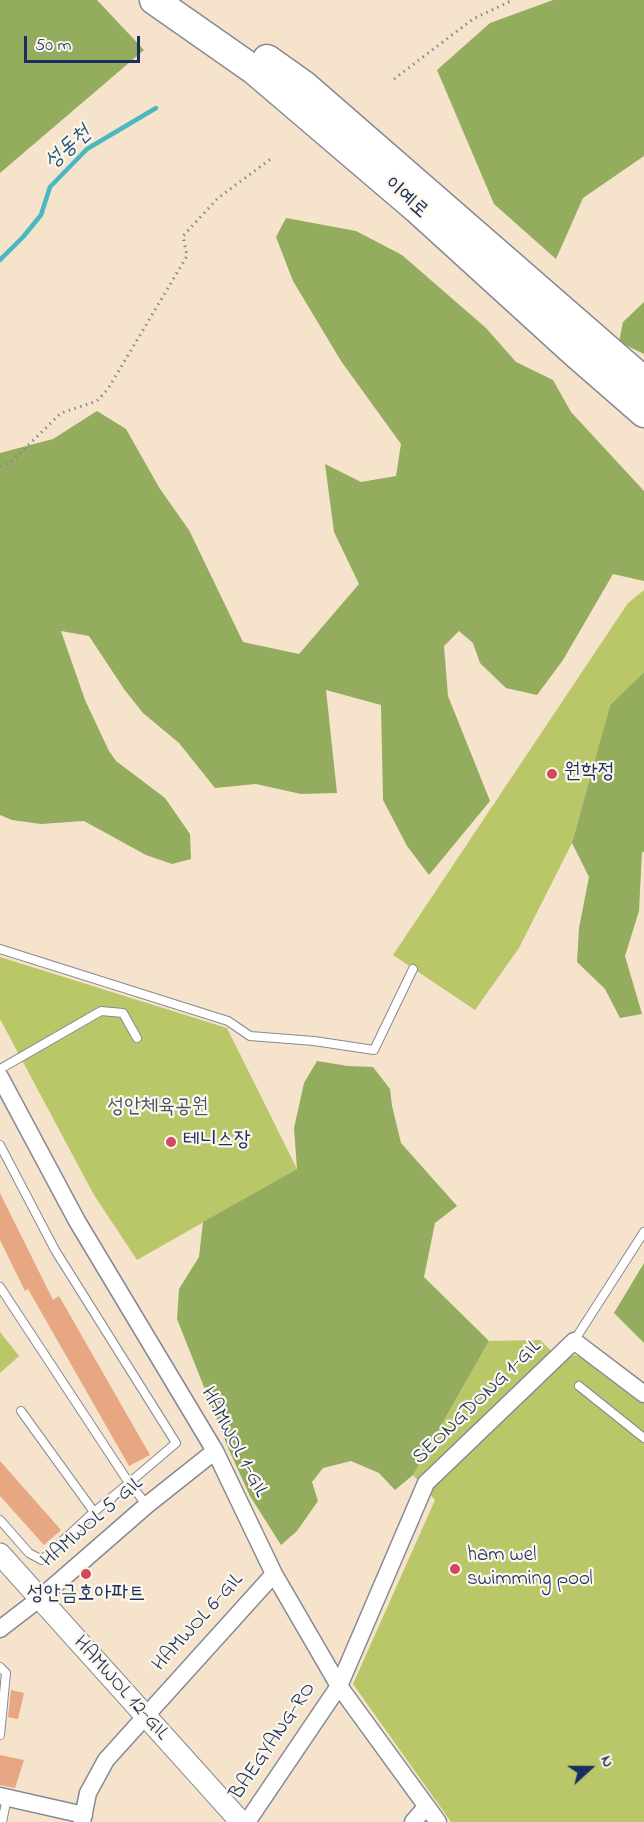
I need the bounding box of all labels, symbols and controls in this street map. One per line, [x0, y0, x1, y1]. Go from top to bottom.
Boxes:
scale bar [27, 24, 142, 62]
text: 50 m [35, 33, 72, 59]
water label: 성동천 [40, 122, 98, 176]
street label: 이예로 [378, 173, 432, 225]
place label: 원학정 [564, 761, 615, 787]
marker: 원학정 [545, 767, 559, 781]
park label: 성안체육공원 [107, 1096, 209, 1122]
place label: 테니스장 [183, 1129, 251, 1155]
marker: 테니스장 [164, 1135, 178, 1149]
street label: SEONGDONG 1-GIL [408, 1335, 548, 1471]
street label: HAMWOL 1-GIL [193, 1383, 273, 1503]
street label: HAMWOL 5-GIL [37, 1472, 149, 1574]
place label: ham wel swimming pool [467, 1544, 593, 1594]
marker: ham wel swimming pool [448, 1562, 462, 1576]
marker: 성안금호아파트 [79, 1567, 93, 1581]
street label: HAMWOL 6-GIL [148, 1569, 250, 1677]
place label: 성안금호아파트 [27, 1583, 145, 1609]
street label: HAMWOL 12-GIL [67, 1632, 173, 1746]
street label: BAEGYANG-RO [225, 1678, 323, 1806]
north arrow [560, 1738, 620, 1798]
text: N [594, 1752, 620, 1771]

